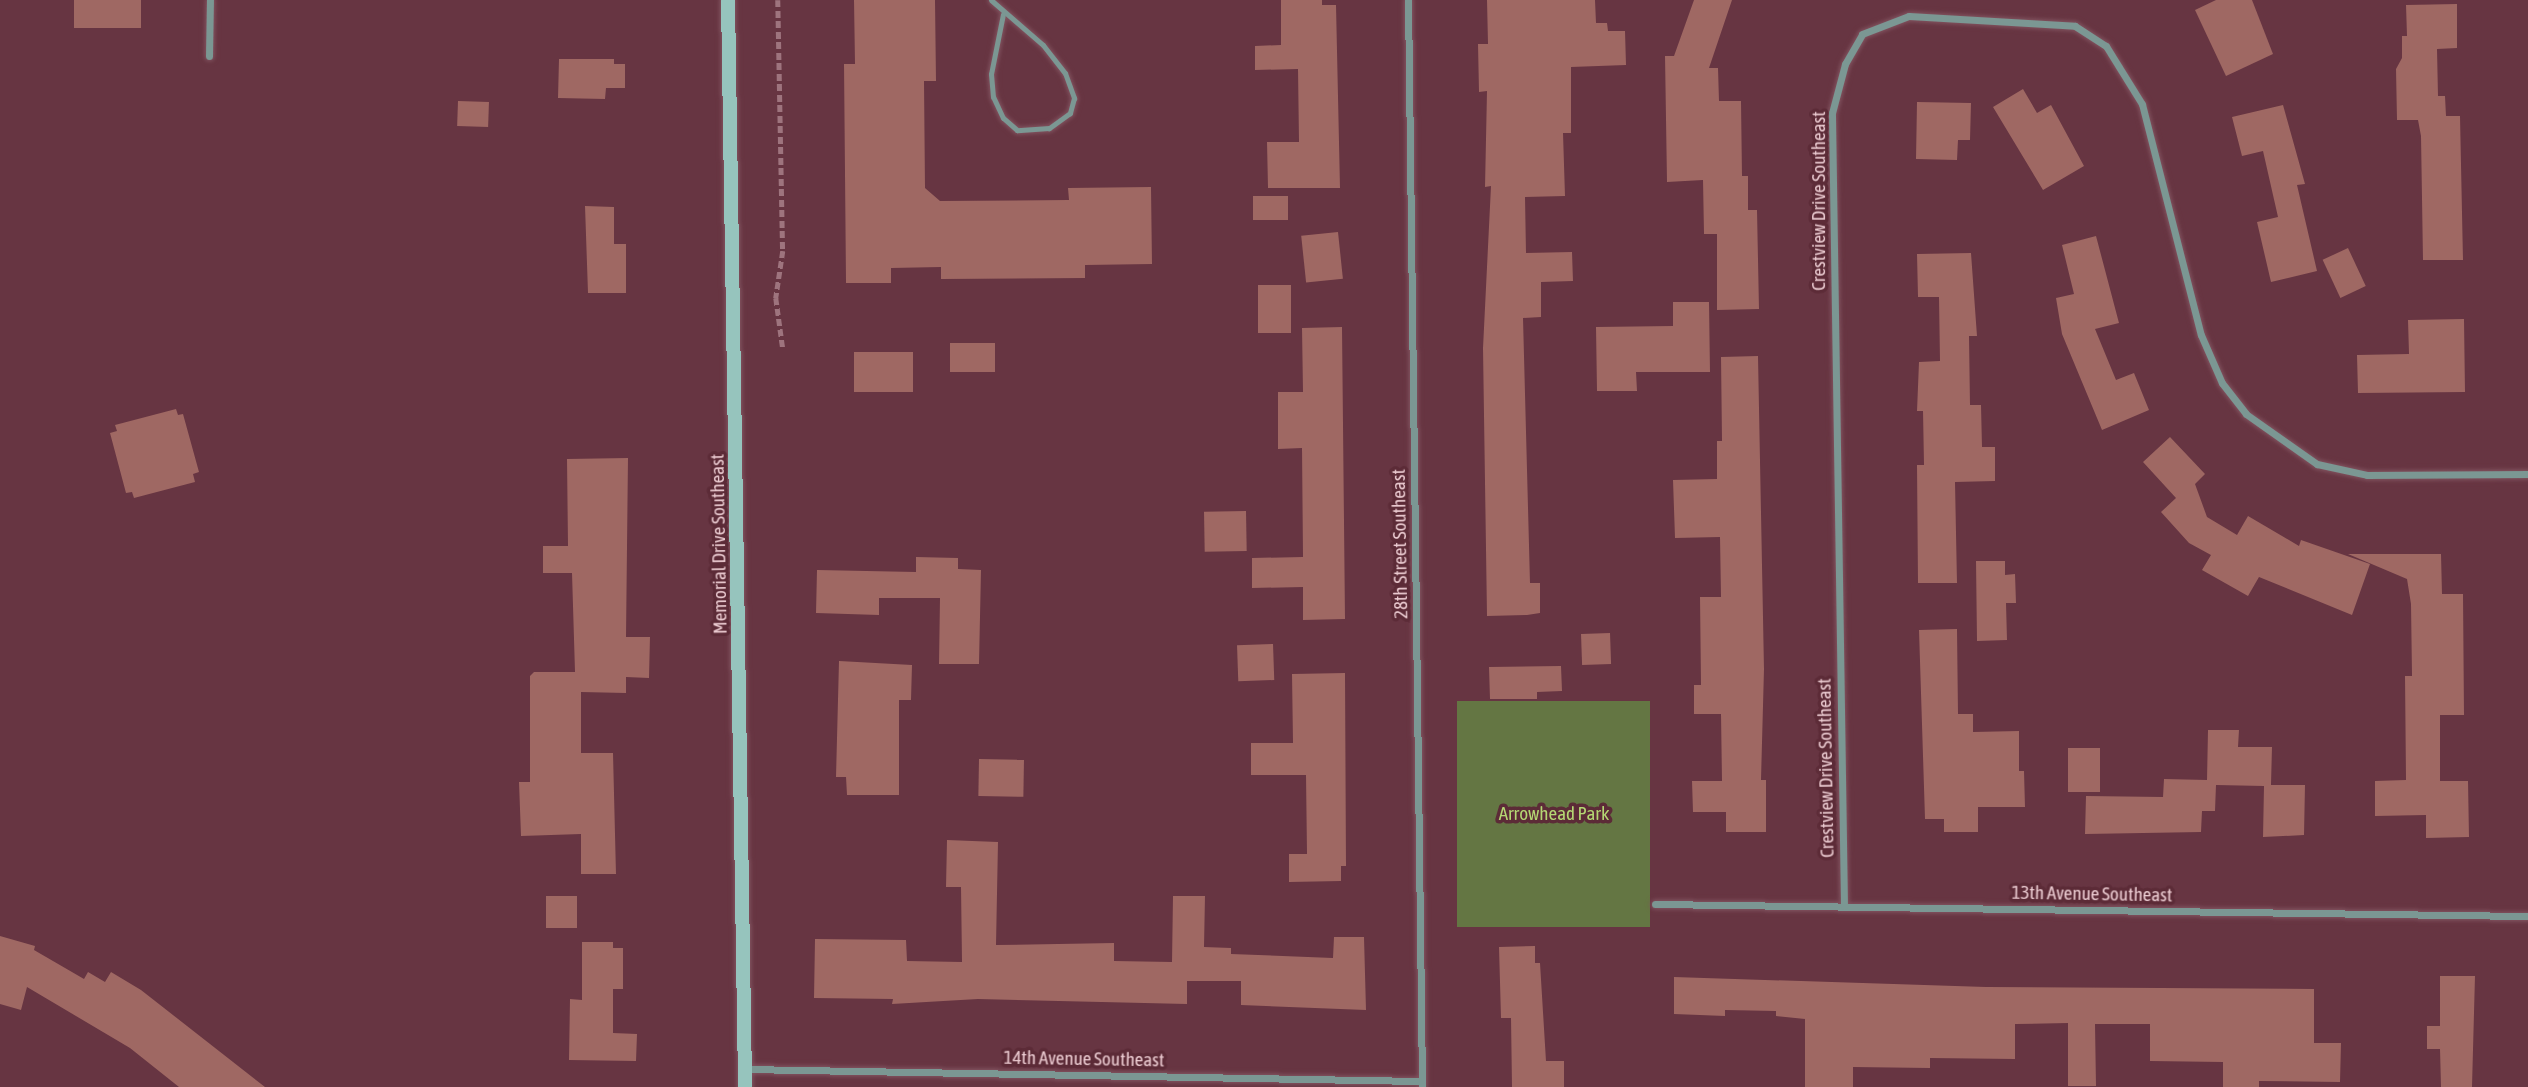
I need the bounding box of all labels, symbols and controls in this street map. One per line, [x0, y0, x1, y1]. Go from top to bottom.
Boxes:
street label: Crestview Drive Southeast [1808, 111, 1830, 291]
street label: Memorial Drive Southeast [706, 454, 732, 634]
street label: 28th Street Southeast [1387, 469, 1413, 619]
street label: Crestview Drive Southeast [1813, 678, 1839, 858]
park label: Arrowhead Park [1499, 803, 1609, 825]
street label: 13th Avenue Southeast [2011, 881, 2173, 907]
street label: 14th Avenue Southeast [1003, 1046, 1165, 1072]

